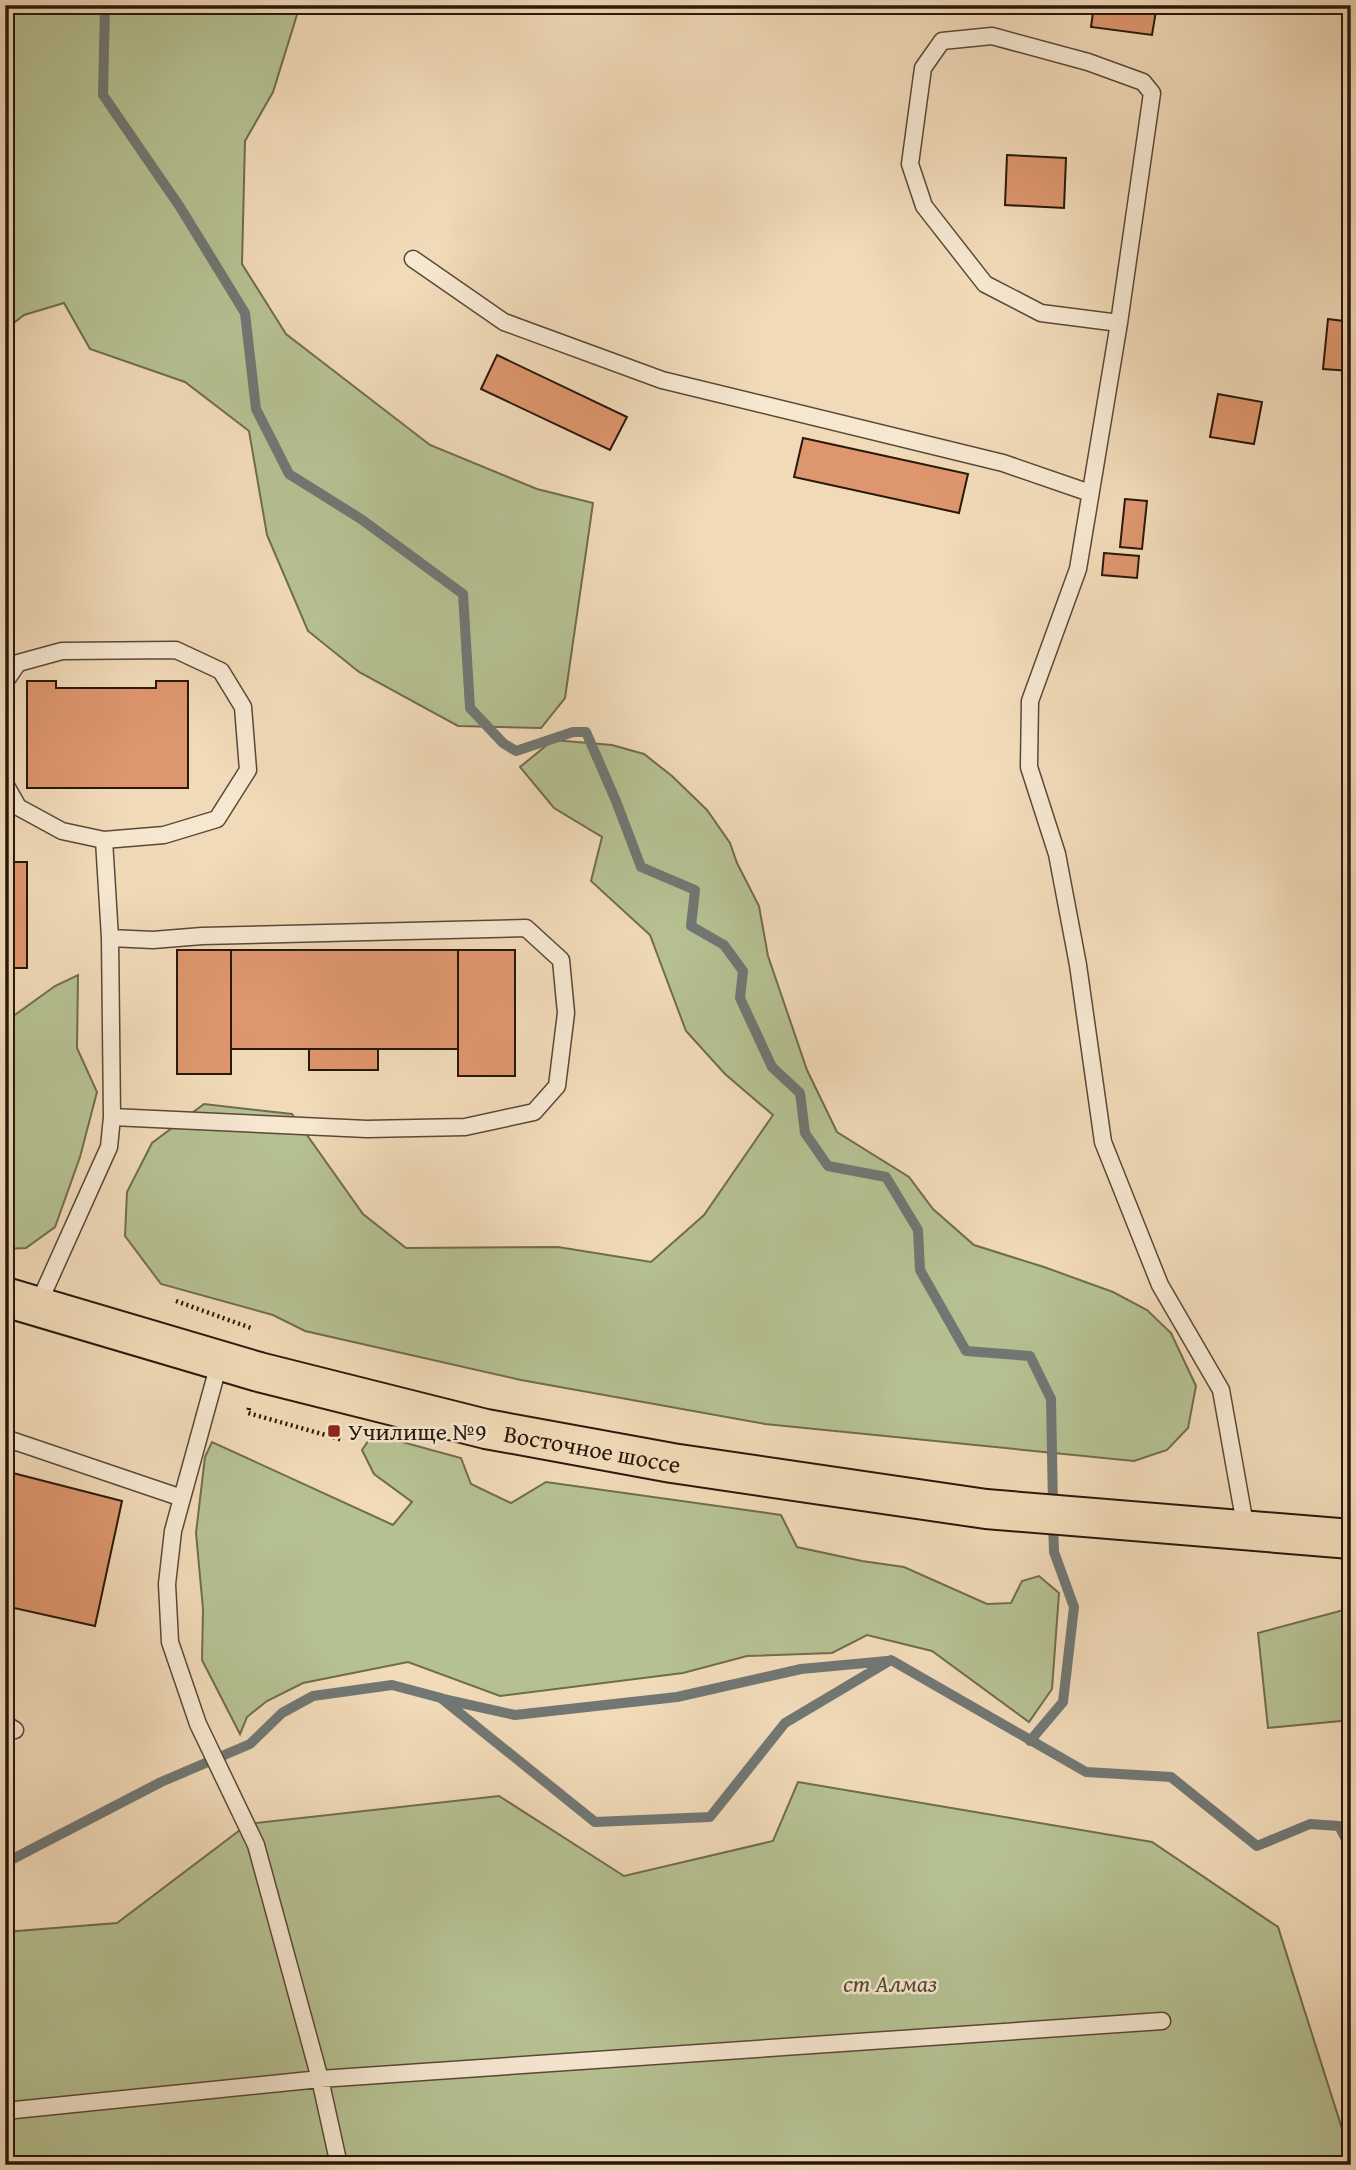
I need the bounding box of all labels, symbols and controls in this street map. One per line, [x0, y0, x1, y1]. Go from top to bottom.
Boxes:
place label: Училище №9 [348, 1414, 487, 1449]
street label: Восточное шоссе [501, 1415, 683, 1482]
marker: Училище №9 [326, 1423, 342, 1439]
park label: ст Алмаз [843, 1966, 937, 2001]

